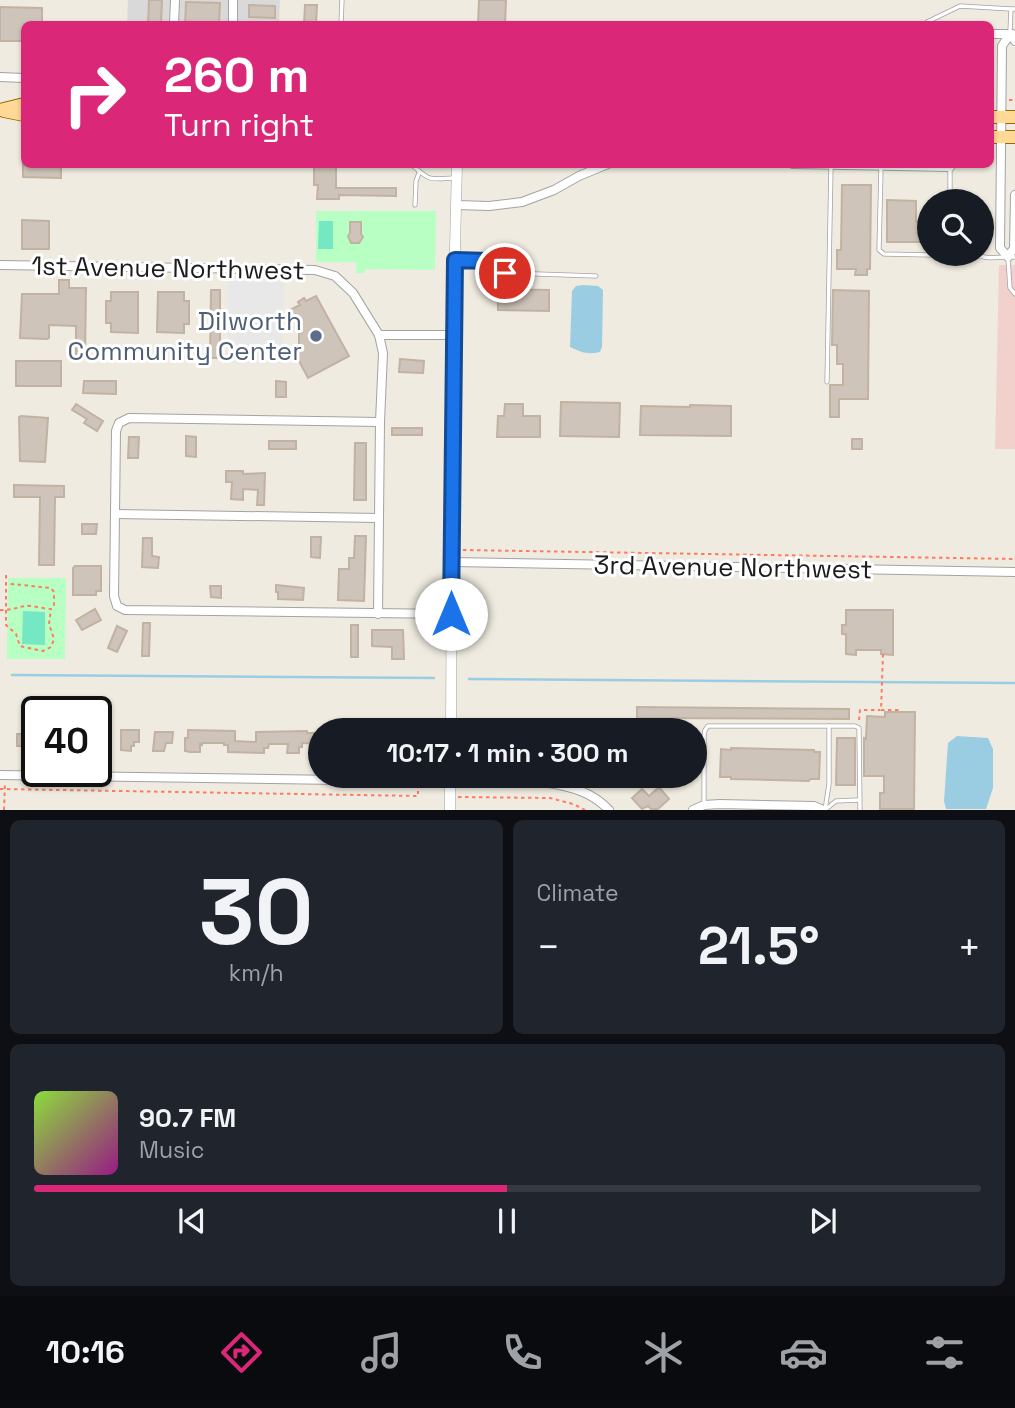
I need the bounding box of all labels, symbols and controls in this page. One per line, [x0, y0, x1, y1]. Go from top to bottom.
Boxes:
text: 260 m [164, 44, 309, 106]
icon: right [49, 49, 140, 140]
text: Turn right [164, 105, 314, 145]
map controls [917, 189, 994, 266]
button: search [917, 189, 994, 266]
pin [475, 243, 535, 303]
street label: 1st Avenue Northwest [31, 249, 305, 287]
icon: arrive [486, 254, 524, 292]
place label: Dilworth Community Center [68, 304, 302, 368]
marker: Dilworth Community Center [308, 328, 324, 344]
street label: 3rd Avenue Northwest [593, 548, 873, 586]
position arrow [414, 577, 488, 651]
speed limit sign: 40 [21, 696, 112, 787]
text: 10:17 · 1 min · 300 m [386, 736, 629, 770]
text: 30 [199, 854, 313, 971]
text: Climate [537, 878, 619, 908]
text: 21.5° [698, 913, 820, 979]
text: − [537, 923, 560, 971]
text: + [957, 923, 981, 971]
text: km/h [229, 958, 284, 988]
text: 90.7 FM [139, 1101, 236, 1135]
text: Music [139, 1135, 204, 1165]
icon: previous [173, 1202, 211, 1240]
icon: pause [488, 1202, 526, 1240]
icon: next [804, 1202, 842, 1240]
icon: directions [217, 1328, 266, 1377]
icon: music [357, 1328, 406, 1377]
icon: phone [498, 1328, 547, 1377]
icon: climate [639, 1328, 688, 1377]
icon: car [779, 1328, 828, 1377]
icon: filters [920, 1328, 969, 1377]
text: 10:16 [46, 1332, 125, 1372]

